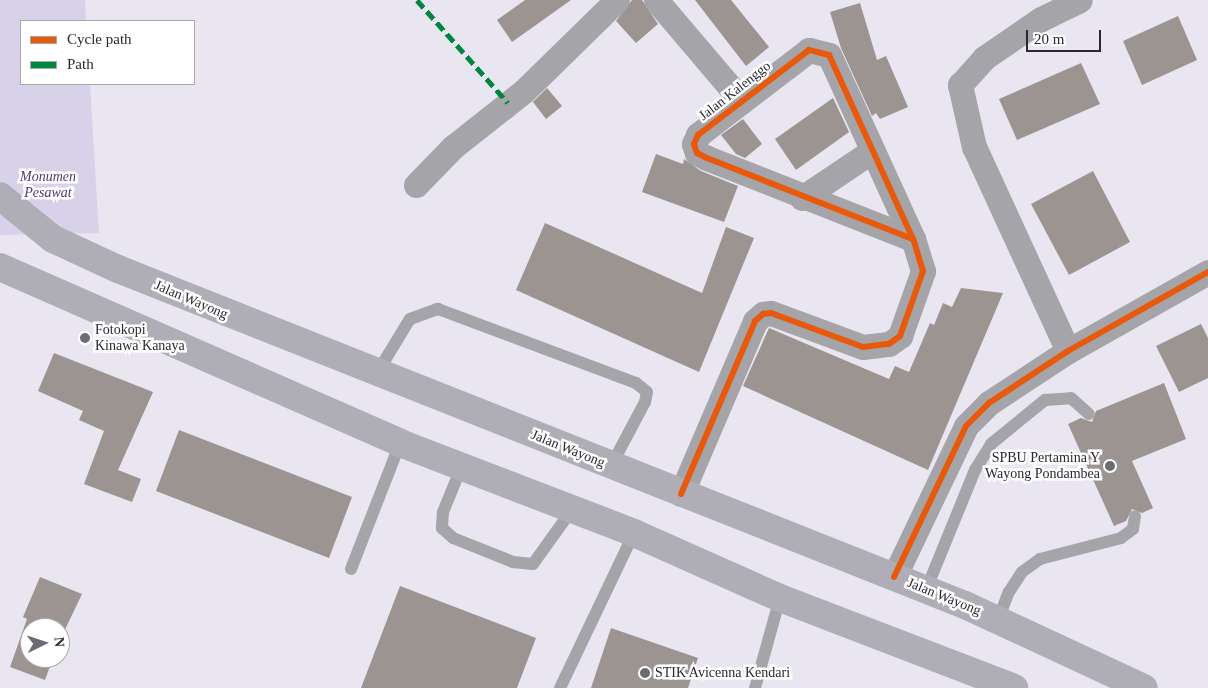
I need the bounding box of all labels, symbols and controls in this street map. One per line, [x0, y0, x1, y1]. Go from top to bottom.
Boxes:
legend [20, 20, 195, 85]
scale bar [1028, 20, 1103, 52]
text: Cycle path [67, 31, 132, 47]
text: 20 m [1034, 31, 1064, 47]
text: Path [67, 56, 94, 72]
street label: Jalan Kalenggo [696, 58, 774, 124]
park label: Monumen Pesawat [20, 169, 76, 202]
street label: Jalan Wayong [152, 277, 230, 323]
place label: Fotokopi Kinawa Kanaya [95, 322, 185, 354]
marker: Fotokopi Kinawa Kanaya [79, 332, 91, 344]
street label: Jalan Wayong [528, 426, 608, 472]
place label: SPBU Pertamina Y Wayong Pondambea [985, 450, 1100, 482]
marker: SPBU Pertamina Y Wayong Pondambea [1104, 460, 1116, 472]
street label: Jalan Wayong [904, 574, 984, 620]
north arrow [20, 618, 70, 668]
text: N [52, 636, 67, 648]
place label: STIK Avicenna Kendari [655, 665, 791, 681]
marker: STIK Avicenna Kendari [639, 667, 651, 679]

